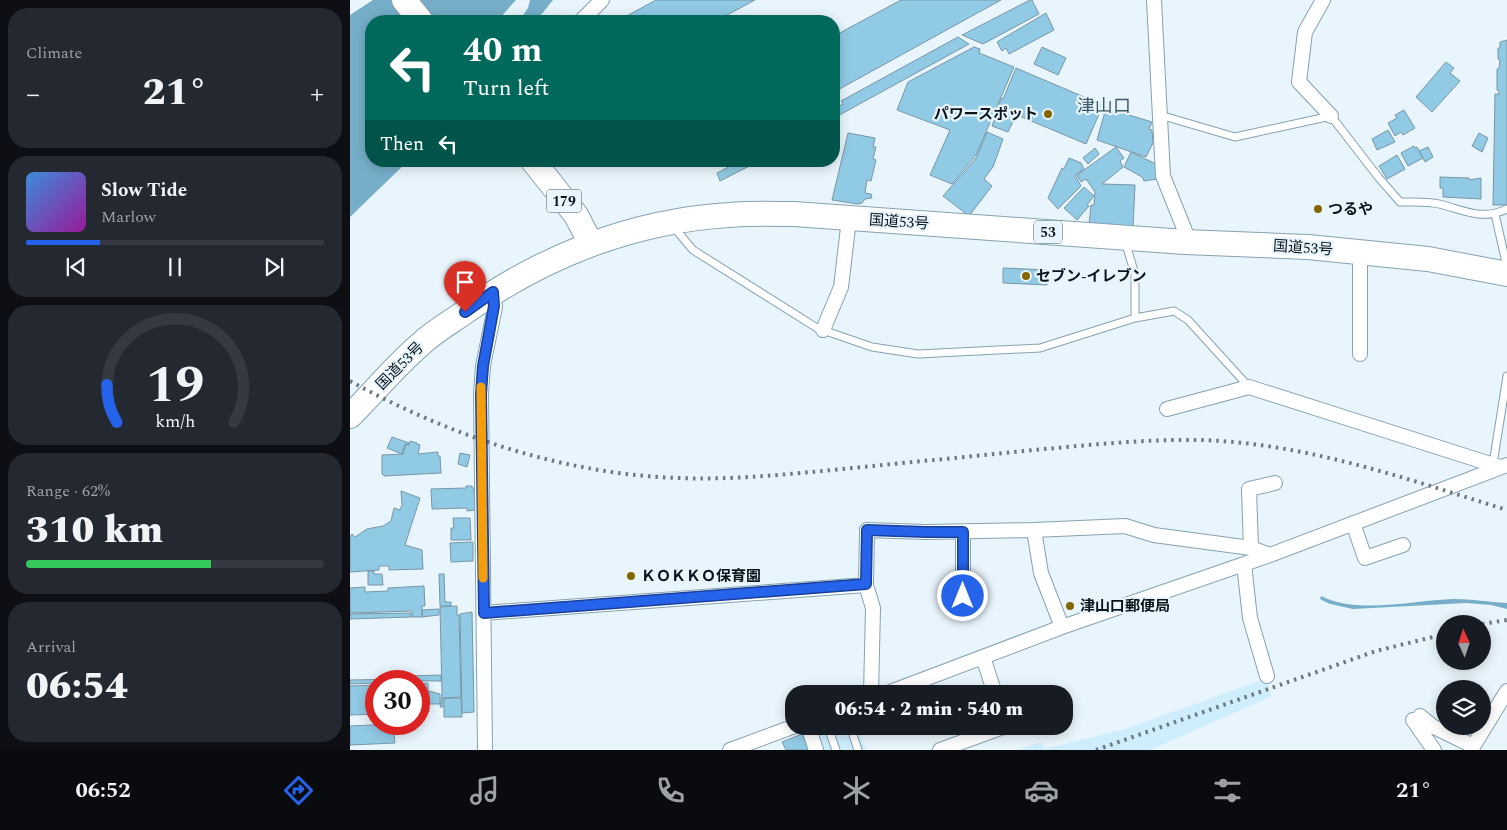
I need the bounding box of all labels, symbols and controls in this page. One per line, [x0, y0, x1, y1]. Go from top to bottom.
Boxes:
text: 40 m [463, 24, 543, 77]
icon: left [380, 35, 445, 100]
text: Climate [26, 41, 82, 65]
text: 21° [143, 64, 207, 122]
text: Turn left [463, 72, 549, 105]
text: − [26, 73, 40, 116]
text: + [310, 73, 324, 116]
district label: 津山口 [1077, 93, 1131, 120]
place label: パワースポット [934, 103, 1038, 126]
marker: パワースポット [1042, 108, 1054, 120]
text: Then [380, 130, 424, 159]
icon: left [434, 130, 462, 158]
text: Slow Tide [101, 176, 187, 205]
road number: 179 [546, 190, 582, 212]
place label: つるや [1328, 198, 1373, 221]
marker: つるや [1312, 203, 1324, 215]
text: Marlow [101, 205, 156, 229]
street label: 国道53号 [868, 208, 930, 236]
road number: 53 [1034, 220, 1062, 243]
street label: 国道53号 [1272, 234, 1334, 262]
icon: previous [62, 253, 90, 281]
icon: pause [161, 253, 189, 281]
icon: next [260, 253, 288, 281]
pin [444, 261, 486, 312]
place label: セブン-イレブン [1036, 265, 1147, 288]
icon: arrive [451, 268, 479, 296]
marker: セブン-イレブン [1020, 270, 1032, 282]
street label: 国道53号 [371, 337, 429, 395]
text: 19 [146, 346, 204, 425]
text: km/h [155, 408, 195, 435]
text: Range · 62% [26, 479, 110, 503]
text: 310 km [26, 502, 163, 560]
place label: ＫＯＫＫＯ保育園 [641, 565, 761, 588]
position arrow [936, 569, 988, 621]
marker: ＫＯＫＫＯ保育園 [625, 570, 637, 582]
place label: 津山口郵便局 [1080, 595, 1170, 618]
marker: 津山口郵便局 [1064, 600, 1076, 612]
north arrow [1436, 615, 1491, 670]
map controls [1436, 615, 1491, 735]
text: Arrival [26, 635, 76, 659]
text: 06:54 [26, 658, 128, 716]
speed limit sign: 30 [365, 670, 430, 735]
button: layers [1436, 680, 1491, 735]
text: 06:54 · 2 min · 540 m [835, 695, 1023, 724]
icon: directions [281, 773, 316, 808]
icon: music [467, 773, 502, 808]
icon: phone [653, 773, 688, 808]
icon: climate [839, 773, 874, 808]
icon: car [1024, 773, 1059, 808]
icon: filters [1210, 773, 1245, 808]
text: 06:52 [75, 774, 131, 807]
text: 21° [1396, 774, 1432, 807]

